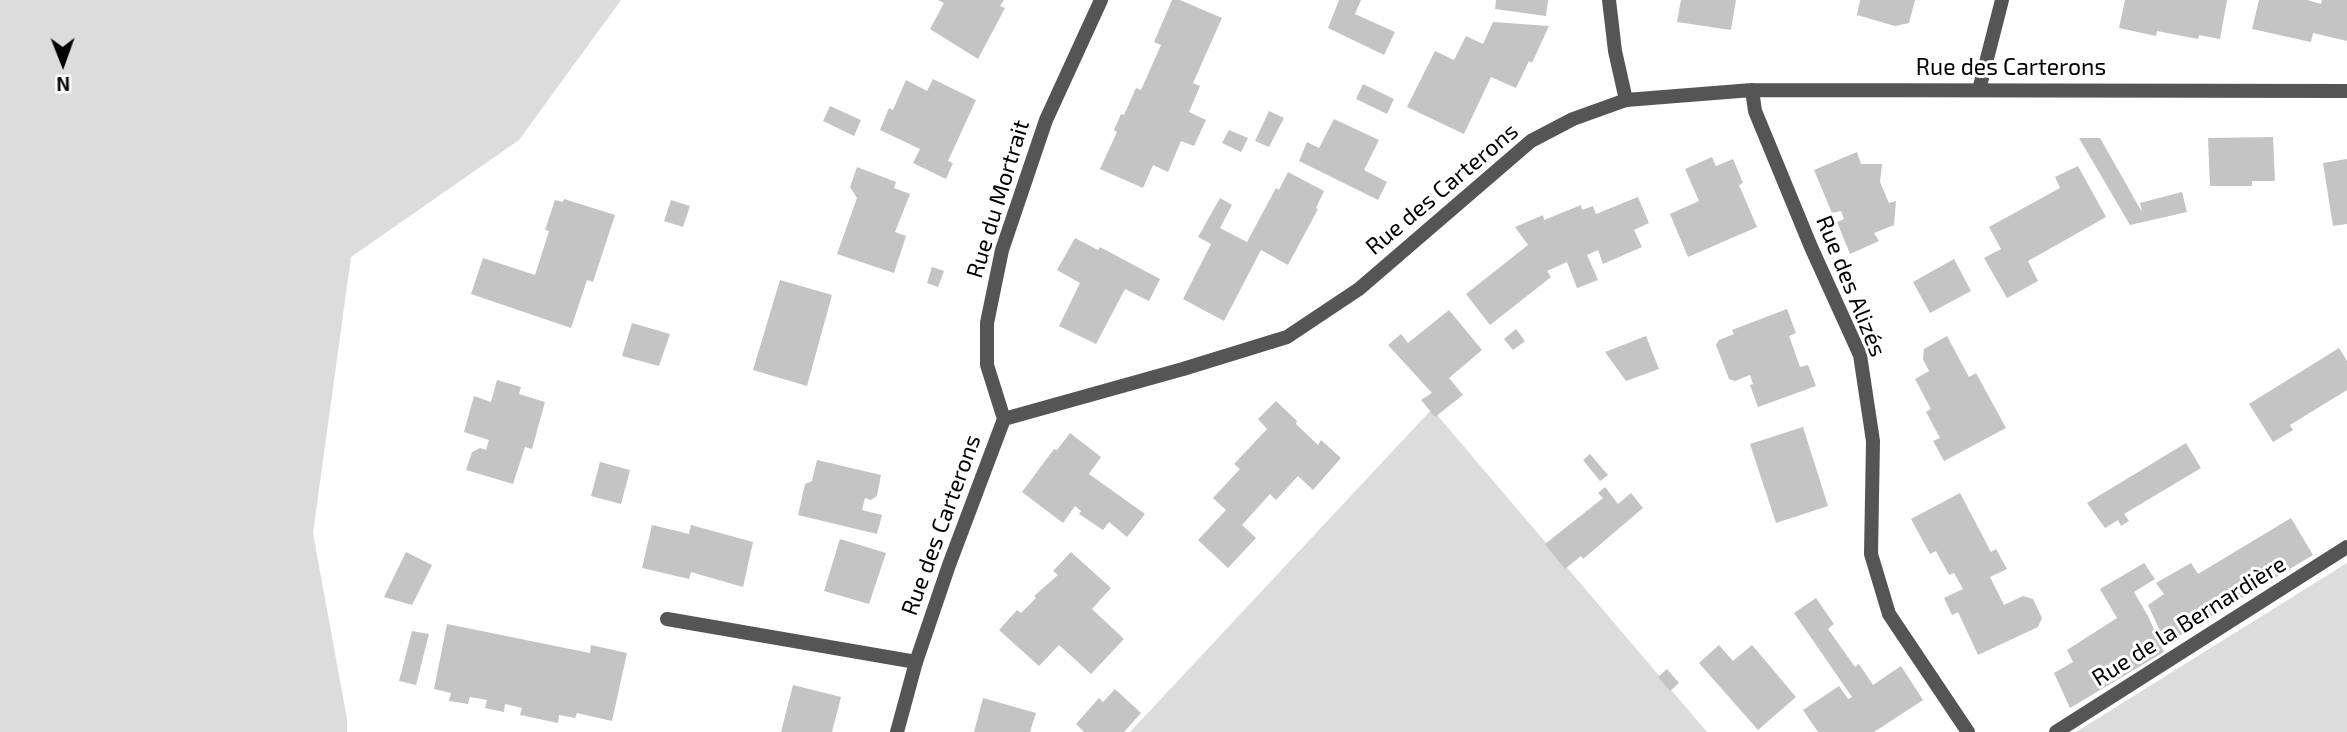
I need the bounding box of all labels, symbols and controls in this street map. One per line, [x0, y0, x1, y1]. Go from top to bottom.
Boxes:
north arrow [28, 28, 98, 98]
street label: Rue des Carterons [1916, 53, 2106, 81]
text: N [56, 73, 70, 96]
street label: Rue du Mortrait [961, 117, 1035, 281]
street label: Rue des Carterons [1360, 117, 1524, 261]
street label: Rue des Alizés [1810, 211, 1892, 361]
street label: Rue des Carterons [895, 431, 987, 619]
street label: Rue de la Bernardière [2087, 550, 2291, 692]

